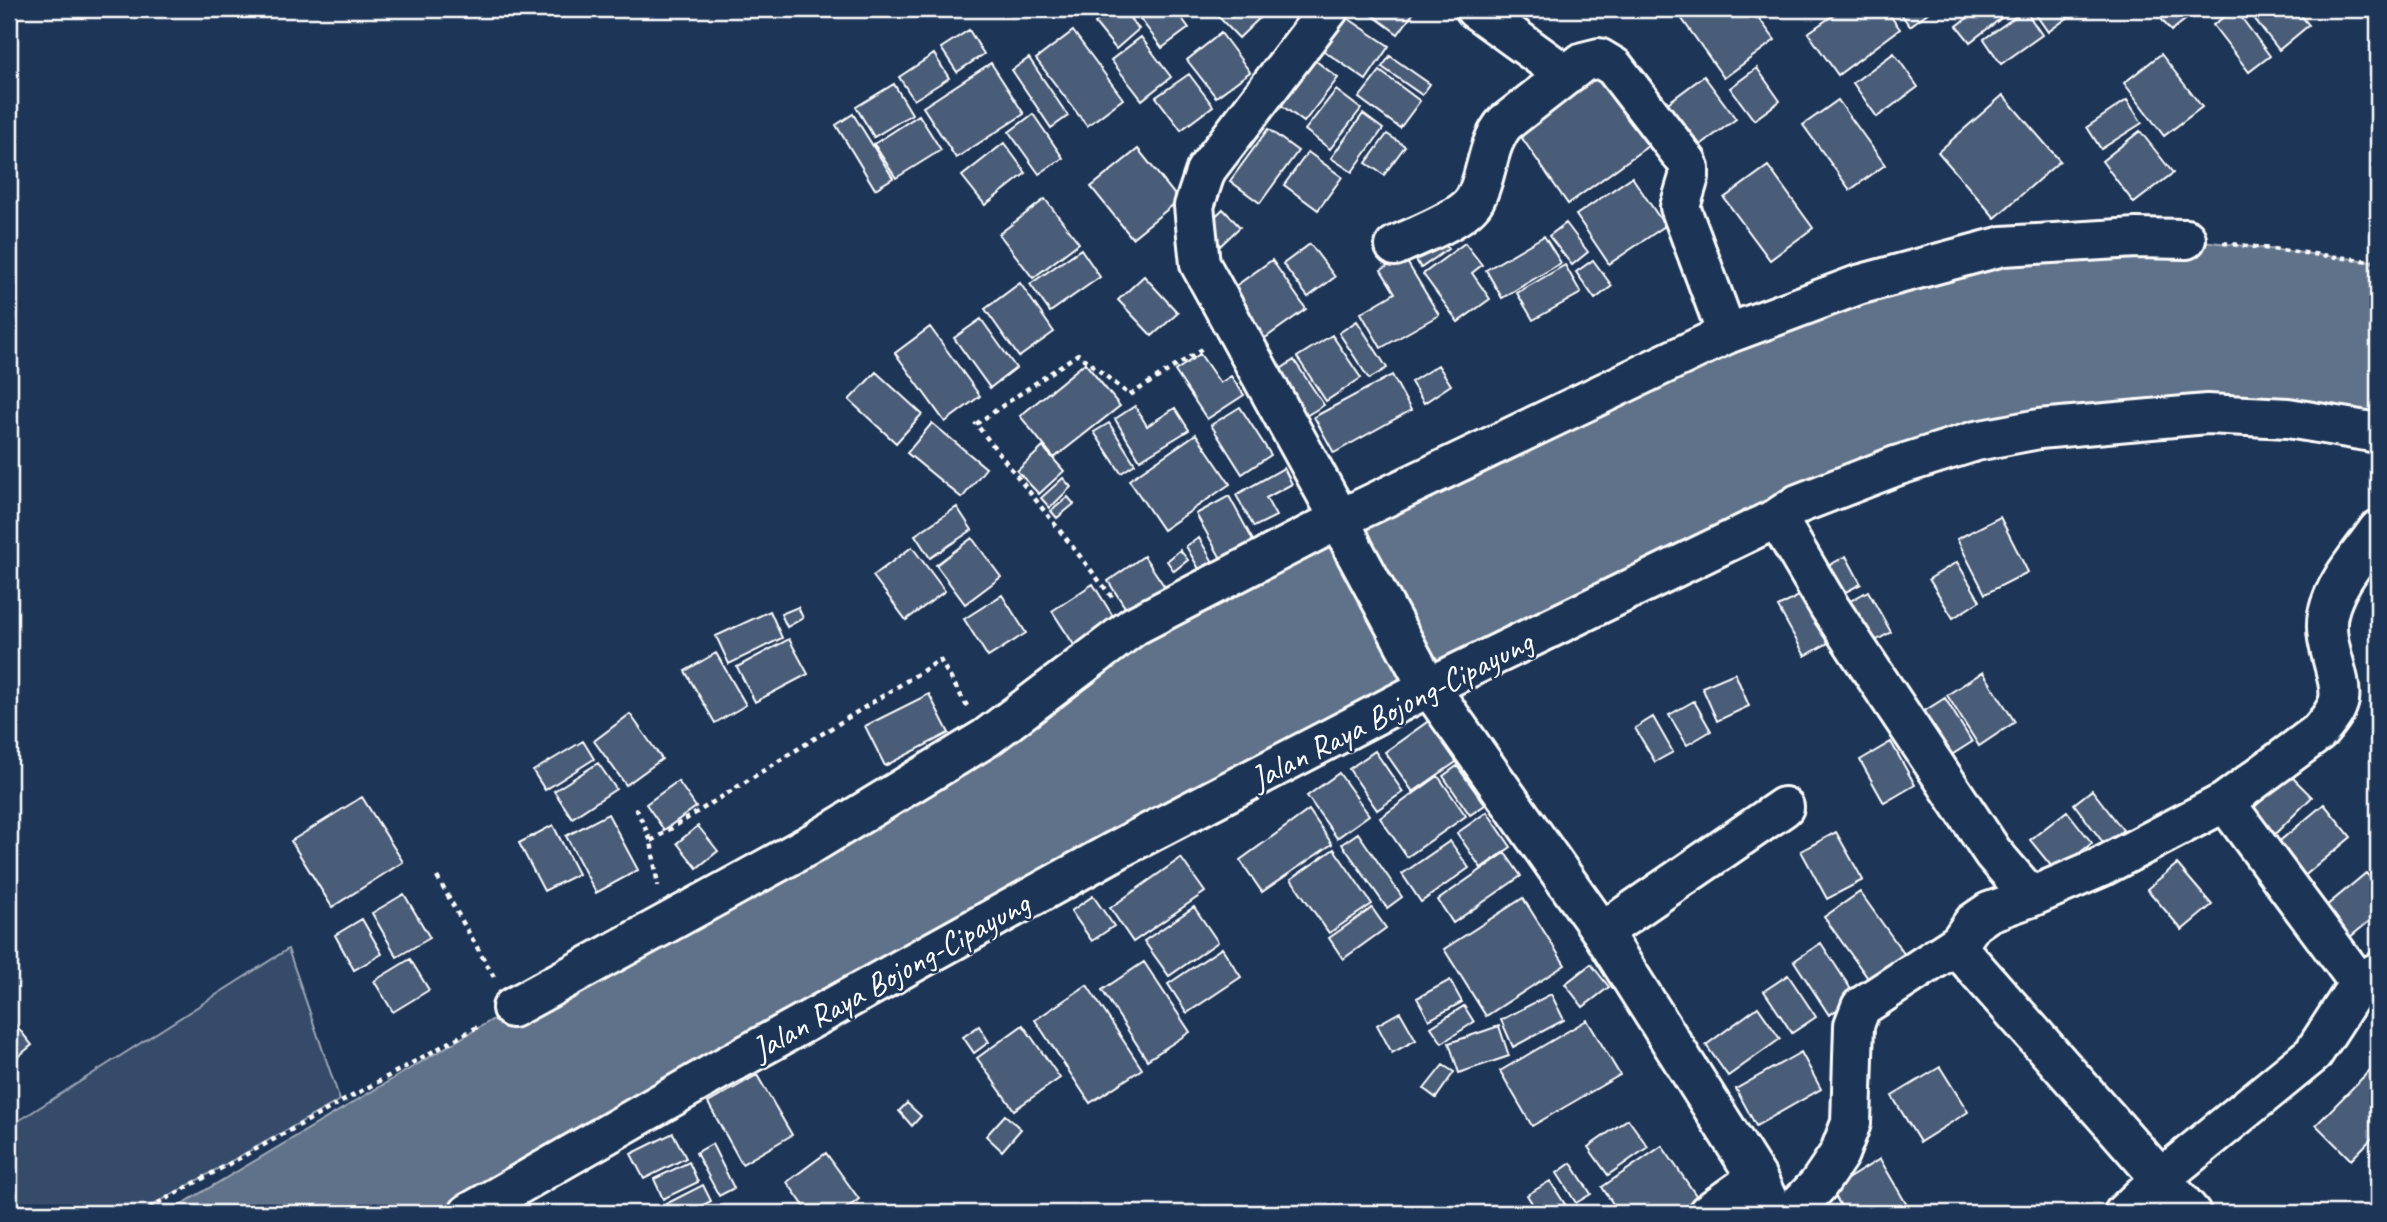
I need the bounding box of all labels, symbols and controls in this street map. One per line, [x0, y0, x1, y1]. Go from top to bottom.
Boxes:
street label: Jalan Raya Bojong-Cipayung [1241, 620, 1541, 800]
street label: Jalan Raya Bojong-Cipayung [742, 881, 1038, 1071]

